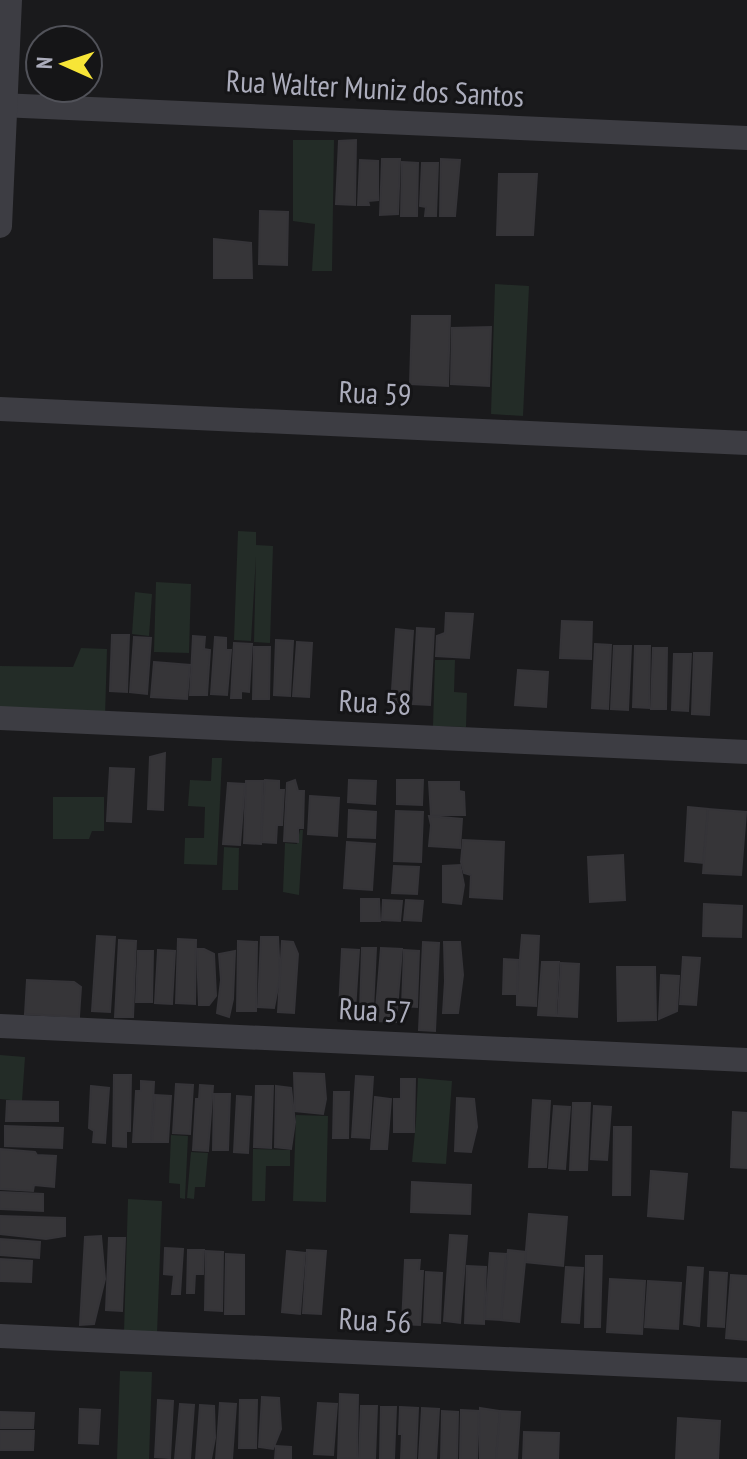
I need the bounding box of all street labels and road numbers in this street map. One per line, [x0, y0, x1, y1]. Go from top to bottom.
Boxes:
street label: Rua Walter Muniz dos Santos [225, 60, 525, 115]
street label: Rua 59 [338, 371, 412, 414]
street label: Rua 58 [338, 680, 412, 723]
street label: Rua 57 [338, 988, 412, 1031]
street label: Rua 56 [338, 1298, 412, 1341]

